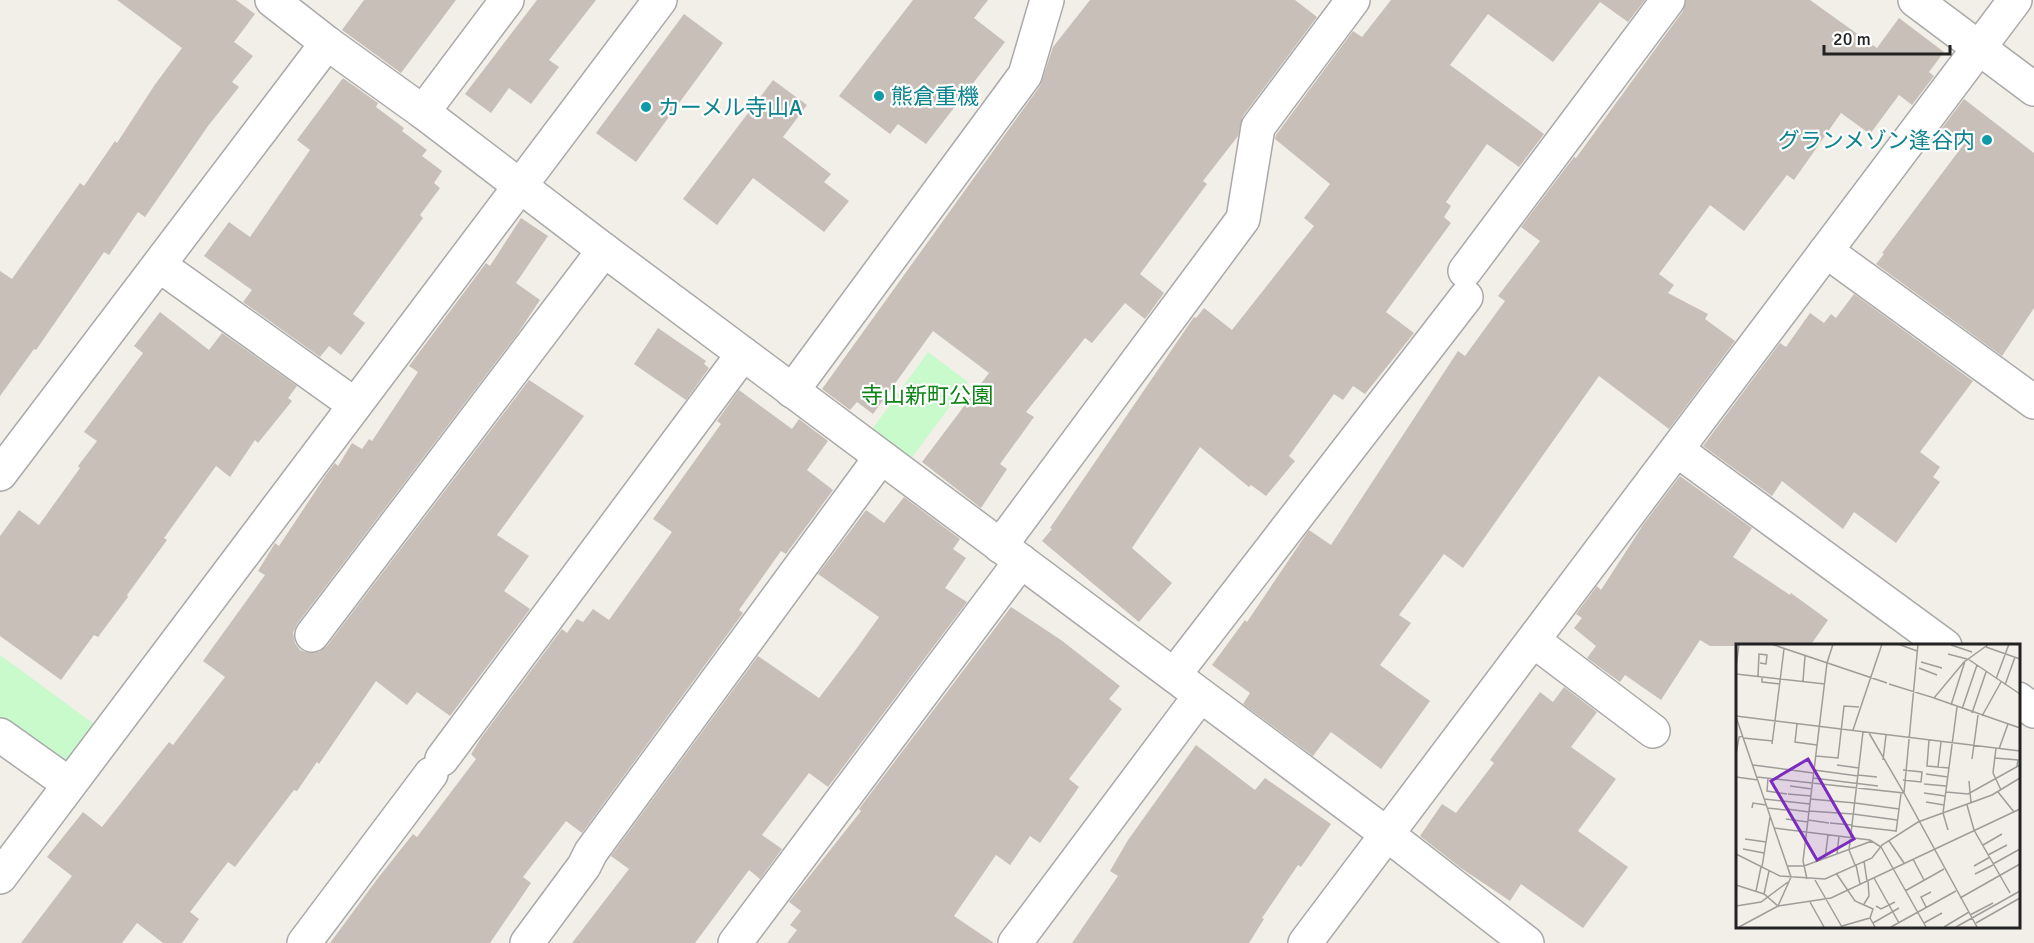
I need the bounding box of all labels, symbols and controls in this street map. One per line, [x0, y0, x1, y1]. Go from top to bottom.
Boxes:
scale bar [1824, 18, 1950, 56]
text: 20 m [1833, 28, 1871, 50]
place label: 熊倉重機 [891, 83, 979, 110]
marker: 熊倉重機 [872, 89, 886, 103]
place label: カーメル寺山A [658, 94, 803, 121]
marker: カーメル寺山A [639, 100, 653, 114]
place label: グランメゾン逢谷内 [1778, 127, 1975, 154]
marker: グランメゾン逢谷内 [1980, 133, 1994, 147]
park label: 寺山新町公園 [861, 382, 993, 409]
inset map [1736, 644, 2019, 928]

